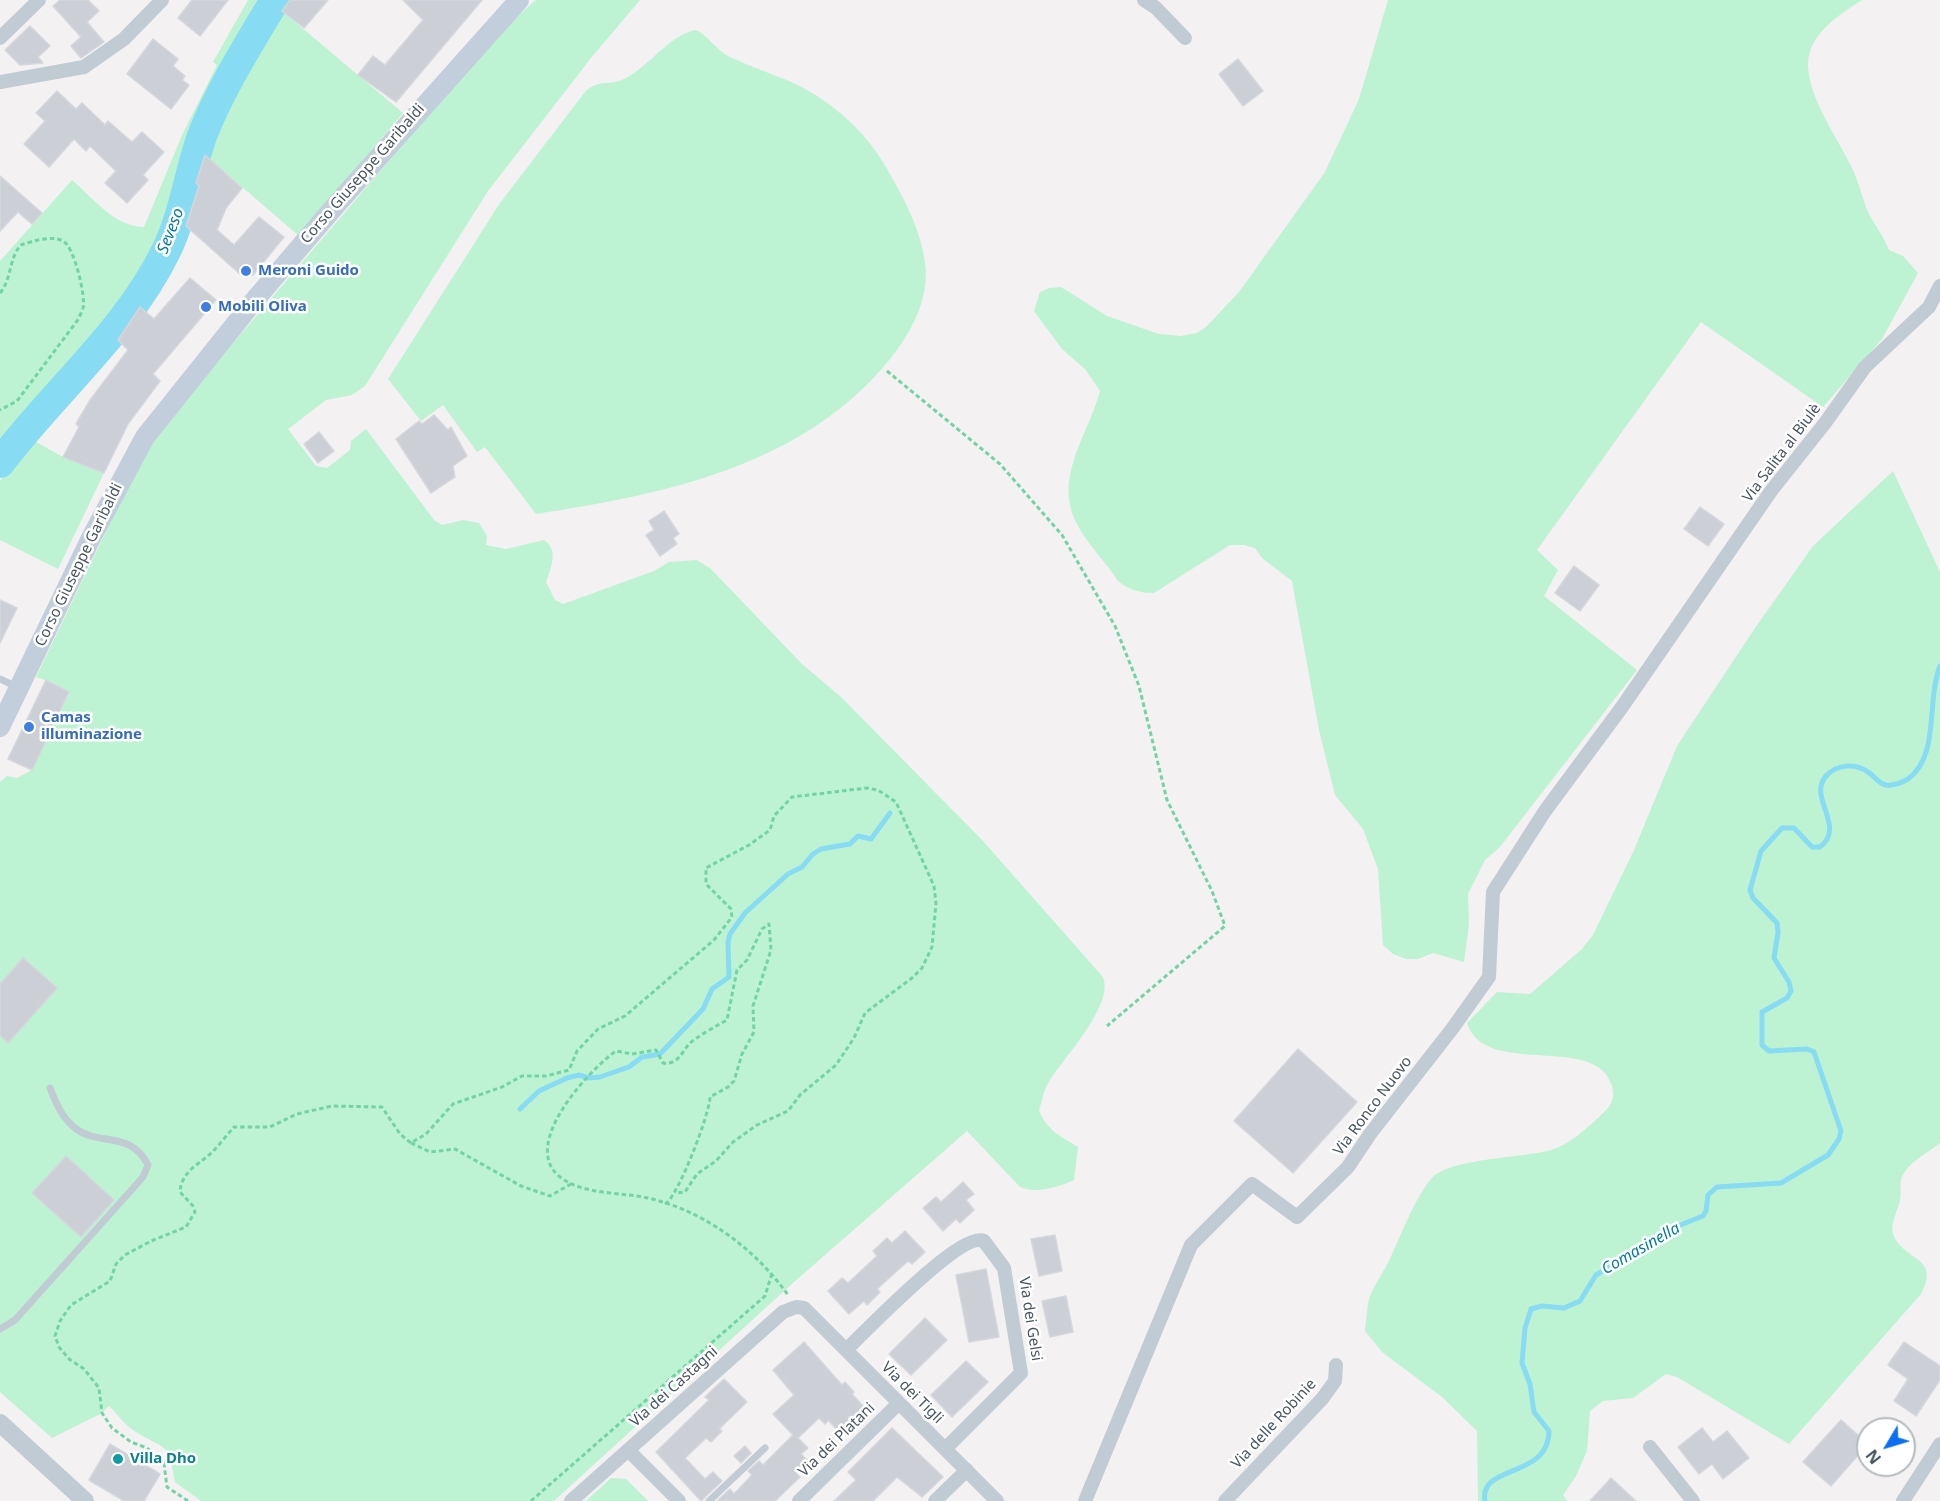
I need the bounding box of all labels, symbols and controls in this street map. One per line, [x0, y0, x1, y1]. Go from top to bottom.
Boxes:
street label: Corso Giuseppe Garibaldi [297, 100, 429, 248]
water label: Seveso [154, 206, 188, 256]
place label: Meroni Guido [258, 262, 359, 280]
marker: Meroni Guido [239, 264, 253, 278]
place label: Mobili Oliva [218, 298, 307, 316]
marker: Mobili Oliva [199, 300, 213, 314]
street label: Via Salita al Biulè [1739, 400, 1825, 506]
street label: Corso Giuseppe Garibaldi [32, 480, 126, 650]
place label: Camas illuminazione [41, 709, 142, 744]
marker: Camas illuminazione [22, 720, 36, 734]
street label: Via Ronco Nuovo [1330, 1053, 1416, 1159]
water label: Comasinella [1598, 1219, 1684, 1279]
street label: Via dei Gelsi [1014, 1276, 1046, 1362]
street label: Via dei Castagni [626, 1343, 722, 1431]
street label: Via dei Tigli [877, 1358, 947, 1428]
street label: Via delle Robinie [1228, 1375, 1320, 1473]
street label: Via dei Platani [795, 1399, 879, 1481]
north arrow [1856, 1417, 1916, 1477]
text: N [1861, 1445, 1886, 1469]
place label: Villa Dho [130, 1450, 196, 1468]
marker: Villa Dho [111, 1452, 125, 1466]

